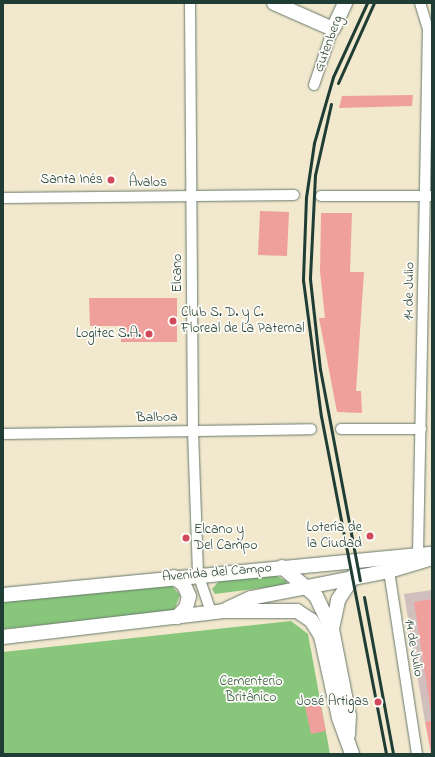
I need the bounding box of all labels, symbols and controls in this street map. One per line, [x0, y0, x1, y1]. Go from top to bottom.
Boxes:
street label: Gutenberg [311, 13, 347, 75]
place label: Santa Inés [40, 172, 103, 188]
marker: Santa Inés [106, 175, 116, 185]
street label: Ávalos [129, 175, 167, 191]
street label: Elcano [170, 254, 186, 292]
street label: 14 de Julio [401, 262, 419, 320]
place label: Club S. D. y C. Floreal de La Paternal [181, 305, 305, 338]
marker: Club S. D. y C. Floreal de La Paternal [168, 316, 178, 326]
place label: Logitec S.A. [76, 326, 141, 342]
marker: Logitec S.A. [144, 329, 154, 339]
street label: Balboa [136, 409, 178, 427]
place label: Lotería de la Ciudad [307, 520, 362, 552]
place label: Elcano y Del Campo [194, 522, 257, 554]
marker: Lotería de la Ciudad [365, 531, 375, 541]
marker: Elcano y Del Campo [181, 533, 191, 543]
street label: Avenida del Campo [161, 560, 273, 586]
street label: 14 de Julio [400, 618, 426, 678]
park label: Cementerio Británico [219, 674, 283, 706]
place label: José Artigas [297, 694, 369, 710]
marker: José Artigas [372, 696, 384, 708]

